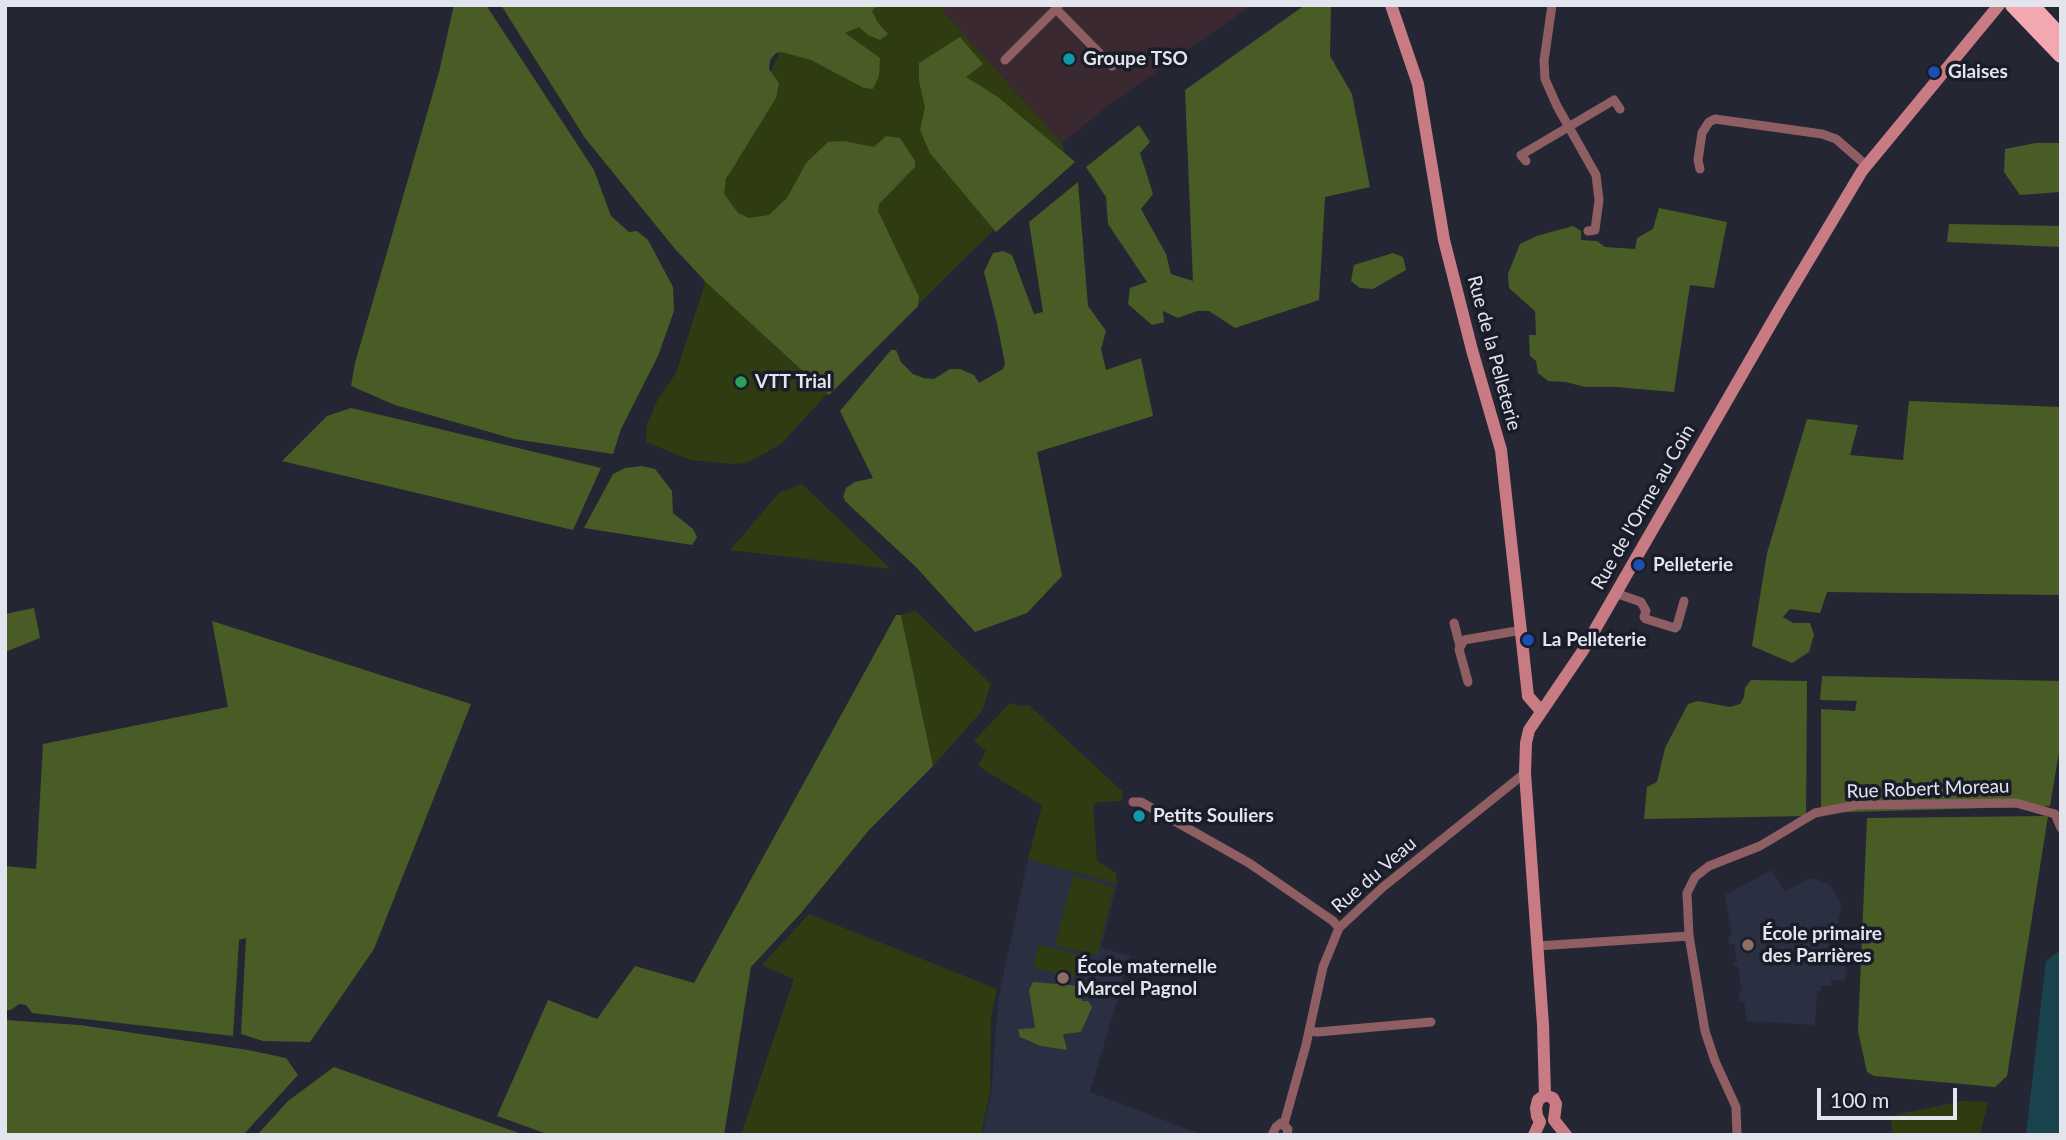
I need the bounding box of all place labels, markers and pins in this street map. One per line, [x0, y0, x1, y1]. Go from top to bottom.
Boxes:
place label: Groupe TSO [1083, 48, 1188, 70]
marker: Groupe TSO [1061, 51, 1077, 67]
place label: Glaises [1948, 61, 2008, 83]
marker: Glaises [1926, 64, 1942, 80]
place label: VTT Trial [755, 371, 831, 393]
marker: VTT Trial [733, 374, 749, 390]
place label: Pelleterie [1653, 554, 1733, 576]
marker: Pelleterie [1631, 557, 1647, 573]
place label: La Pelleterie [1542, 629, 1646, 651]
marker: La Pelleterie [1520, 632, 1536, 648]
place label: Petits Souliers [1153, 805, 1274, 827]
marker: Petits Souliers [1131, 808, 1147, 824]
place label: École primaire des Parrières [1762, 923, 1882, 967]
marker: École primaire des Parrières [1740, 937, 1756, 953]
place label: École maternelle Marcel Pagnol [1077, 956, 1217, 1000]
marker: École maternelle Marcel Pagnol [1055, 970, 1071, 986]

